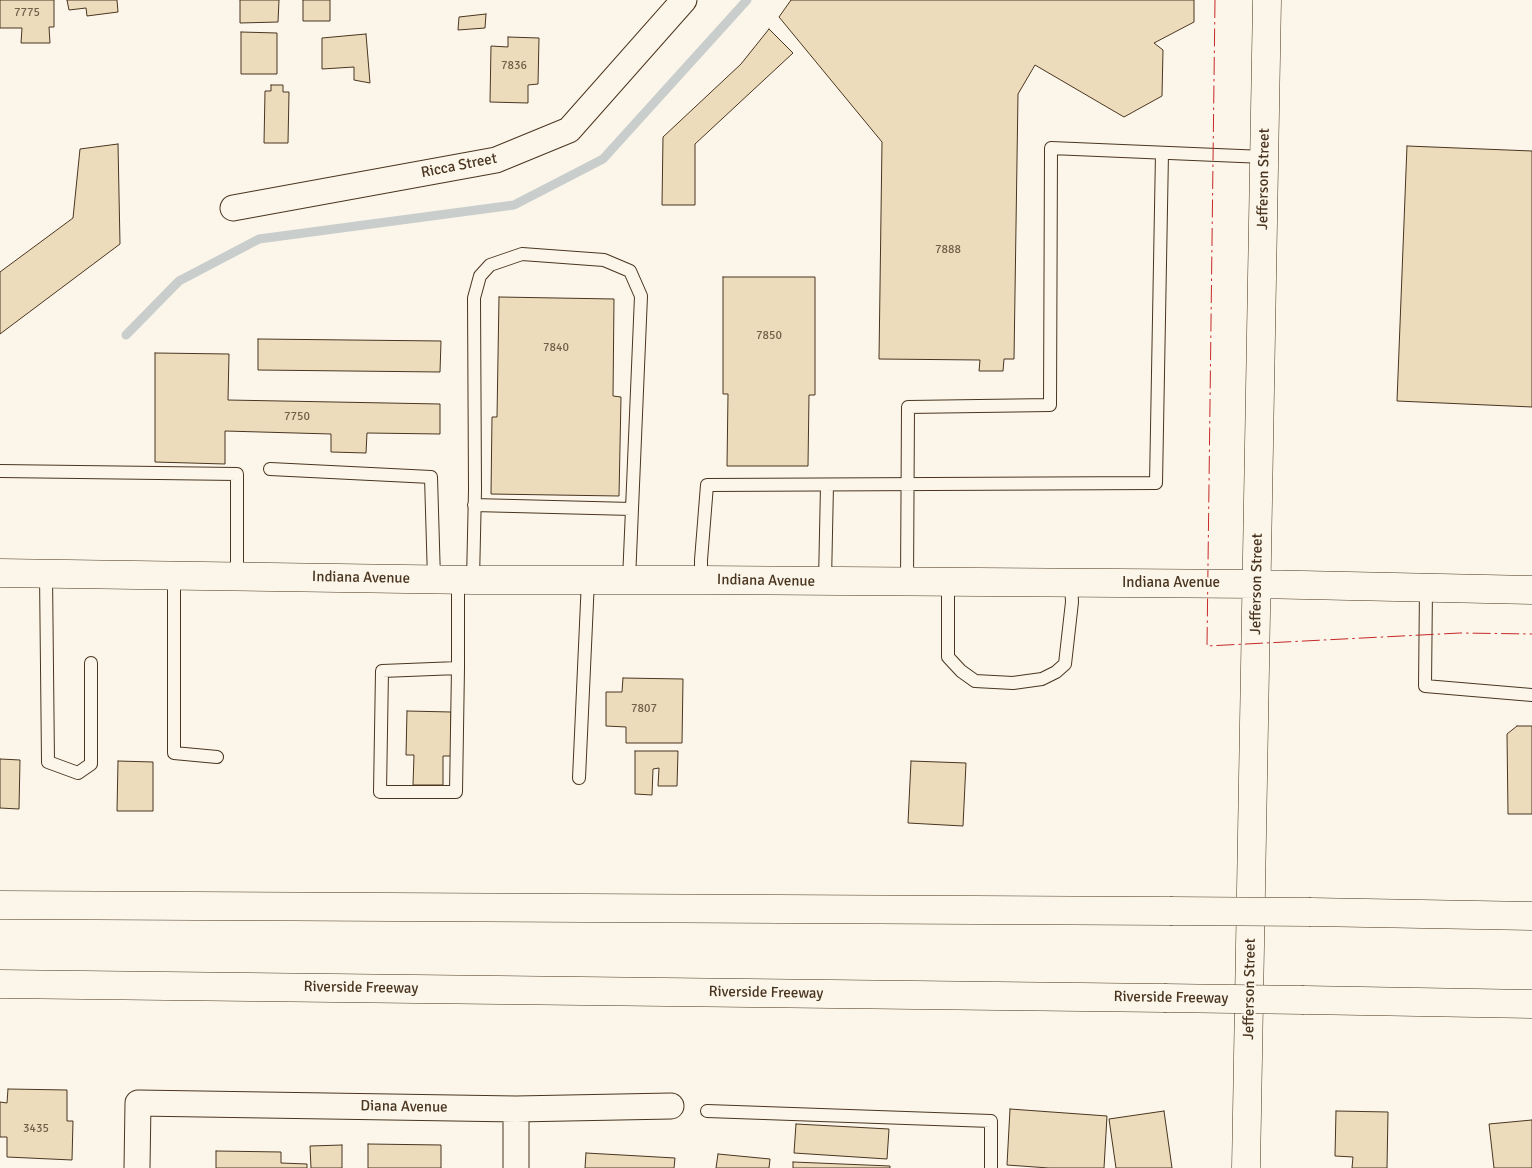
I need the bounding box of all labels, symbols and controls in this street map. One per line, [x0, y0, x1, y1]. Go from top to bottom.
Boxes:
house number: 7775 [14, 6, 40, 20]
house number: 7836 [501, 59, 527, 73]
street label: Jefferson Street [1254, 128, 1274, 230]
street label: Ricca Street [419, 150, 499, 182]
house number: 7888 [935, 243, 961, 257]
house number: 7850 [756, 329, 782, 343]
house number: 7840 [543, 341, 569, 355]
house number: 7750 [284, 410, 310, 424]
street label: Jefferson Street [1247, 533, 1267, 635]
street label: Indiana Avenue [312, 568, 410, 588]
street label: Indiana Avenue [717, 571, 815, 591]
street label: Indiana Avenue [1122, 574, 1220, 592]
house number: 7807 [631, 702, 657, 716]
street label: Jefferson Street [1240, 938, 1260, 1040]
street label: Riverside Freeway [304, 978, 418, 998]
street label: Riverside Freeway [709, 983, 823, 1003]
street label: Riverside Freeway [1114, 988, 1228, 1008]
street label: Diana Avenue [360, 1097, 448, 1117]
house number: 3435 [23, 1122, 49, 1136]

